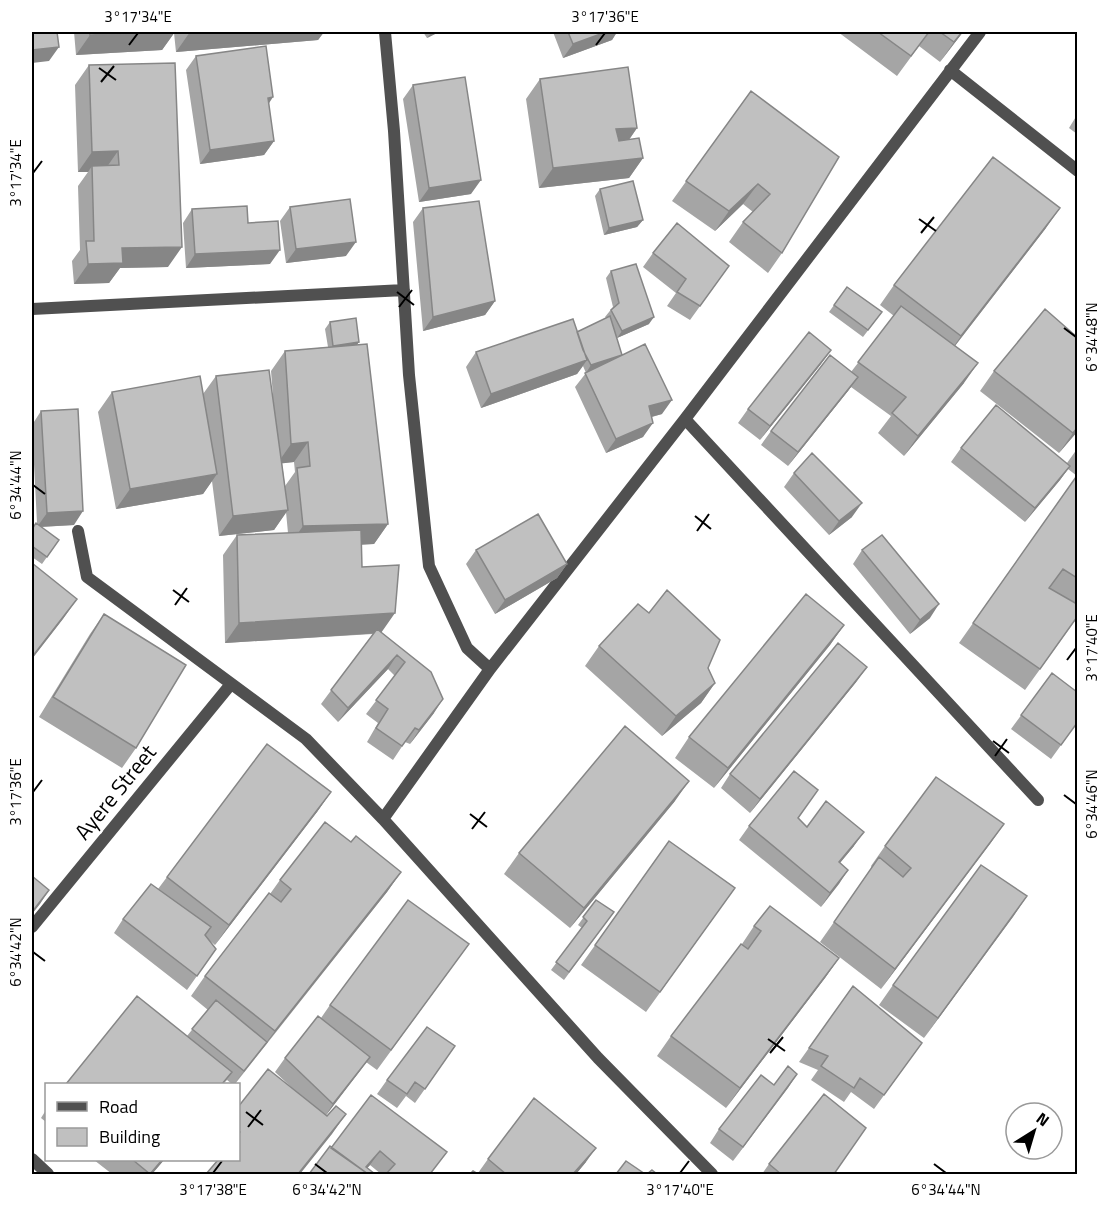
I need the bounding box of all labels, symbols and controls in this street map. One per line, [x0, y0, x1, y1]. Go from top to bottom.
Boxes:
text: 3°17'34"E [104, 5, 172, 28]
text: 3°17'36"E [571, 5, 639, 28]
text: 3°17'34"E [4, 139, 27, 207]
text: 6°34'48"N [1080, 302, 1103, 372]
text: 6°34'44"N [4, 450, 27, 520]
text: 3°17'40"E [1080, 614, 1103, 682]
street label: Ayere Street [66, 737, 164, 847]
text: 3°17'36"E [4, 758, 27, 826]
text: 6°34'46"N [1080, 769, 1103, 839]
text: 6°34'42"N [4, 917, 27, 987]
legend [45, 1083, 240, 1161]
text: Road [99, 1093, 138, 1120]
north arrow [1004, 1101, 1064, 1161]
text: N [1031, 1106, 1055, 1132]
text: Building [99, 1123, 160, 1150]
text: 3°17'38"E [179, 1178, 247, 1201]
text: 6°34'42"N [292, 1178, 362, 1201]
text: 3°17'40"E [646, 1178, 714, 1201]
text: 6°34'44"N [911, 1178, 981, 1201]

